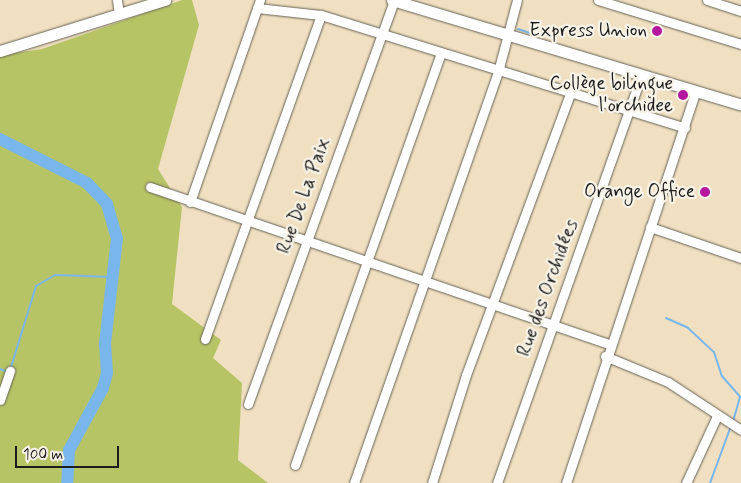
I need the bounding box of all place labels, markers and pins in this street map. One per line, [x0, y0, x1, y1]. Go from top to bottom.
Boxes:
place label: Express Union [533, 20, 647, 42]
marker: Express Union [651, 25, 663, 37]
place label: Collège bilingue l'orchidee [551, 73, 673, 117]
marker: Collège bilingue l'orchidee [677, 89, 689, 101]
place label: Orange Office [584, 181, 695, 203]
marker: Orange Office [699, 186, 711, 198]

